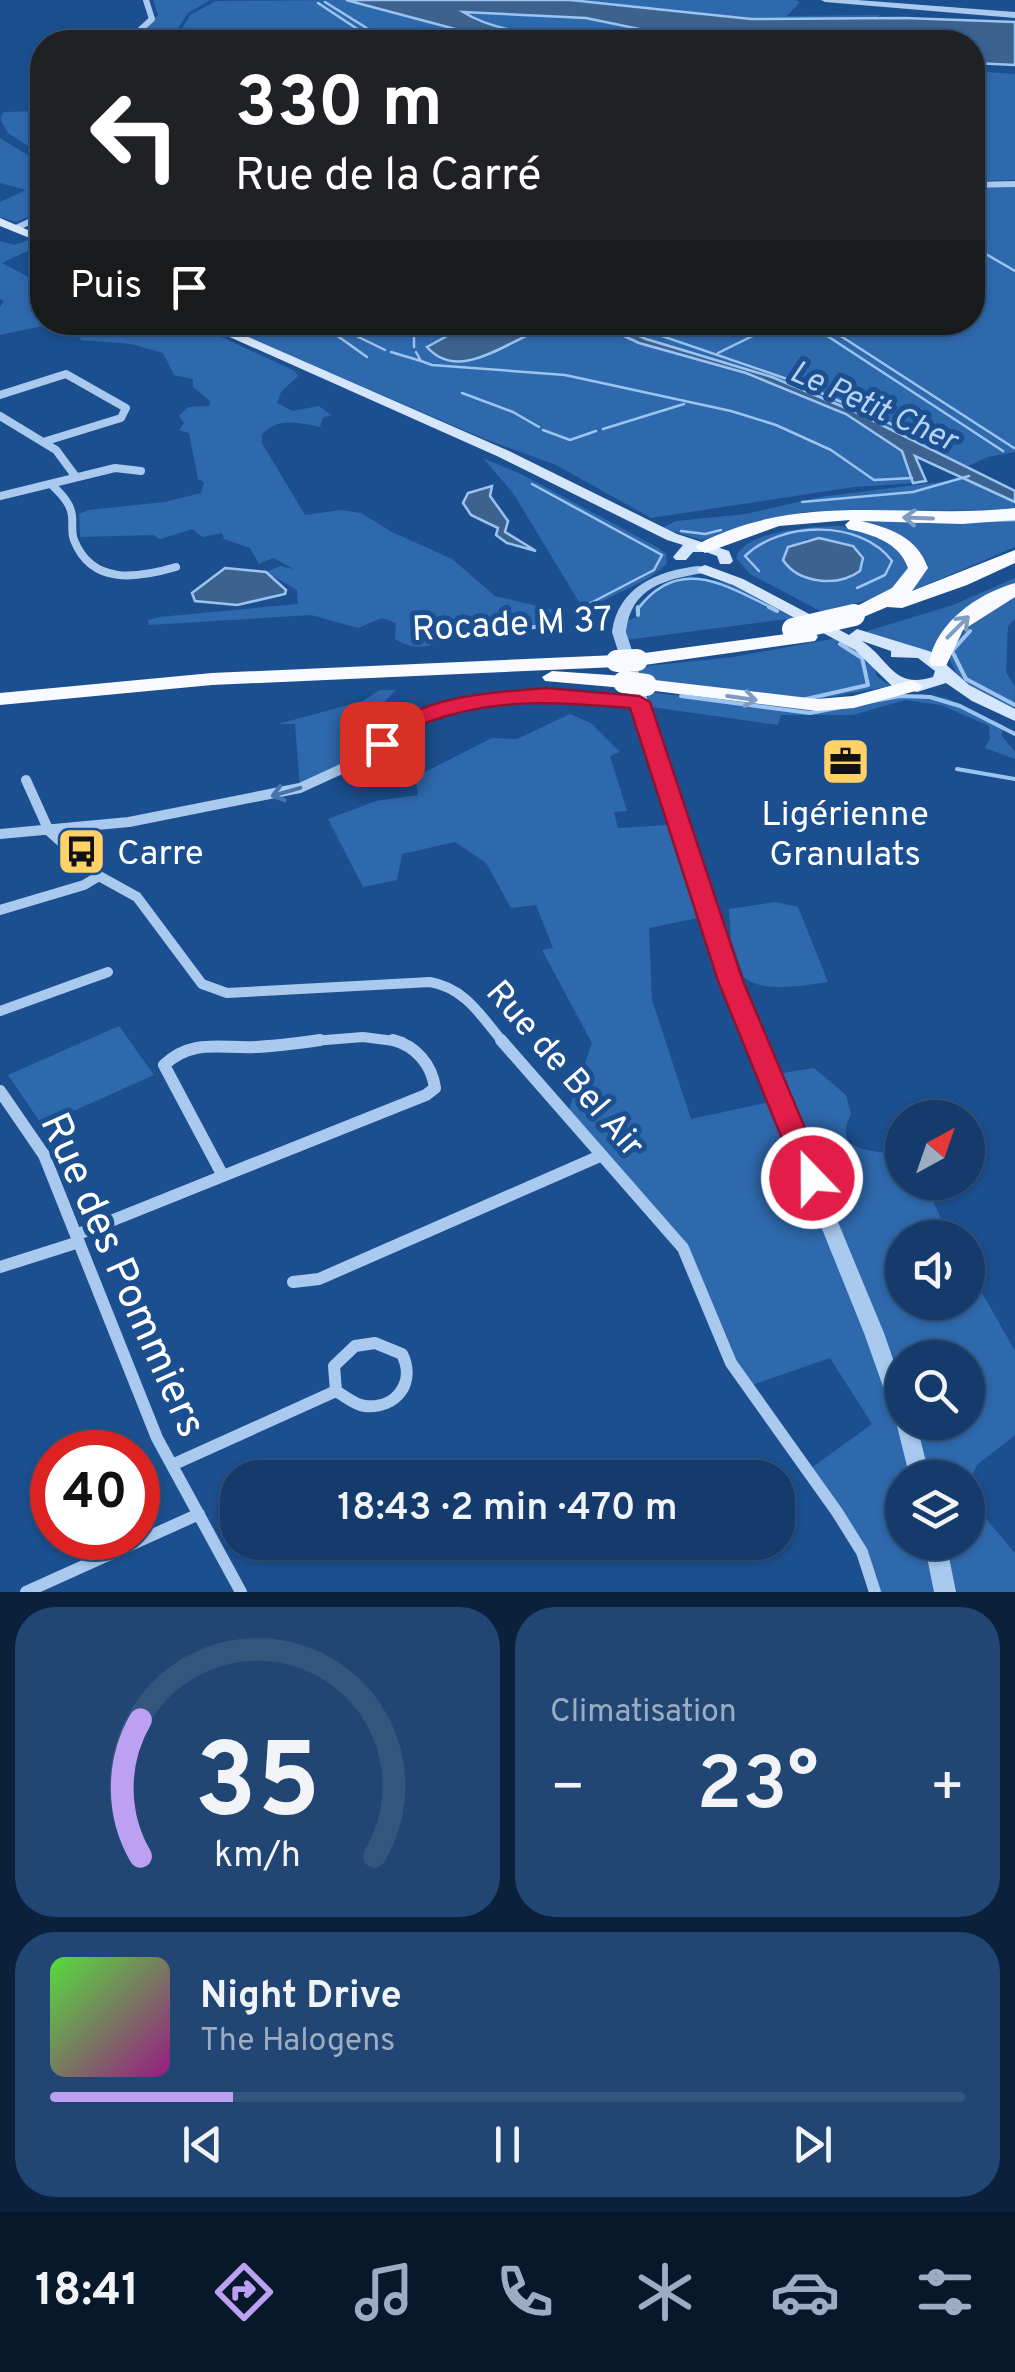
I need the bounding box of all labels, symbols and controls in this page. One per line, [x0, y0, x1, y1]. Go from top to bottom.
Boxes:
text: 330 m [235, 62, 443, 151]
icon: left [70, 70, 200, 200]
text: Rue de la Carré [235, 149, 542, 206]
icon: arrive [162, 260, 217, 315]
text: Puis [70, 263, 142, 312]
water label: Le Petit Cher [783, 353, 965, 463]
one-way arrow [902, 509, 934, 528]
street label: Rocade M 37 [411, 599, 613, 653]
one-way arrow [946, 615, 970, 639]
one-way arrow [726, 689, 758, 707]
pin [340, 702, 425, 787]
icon: arrive [355, 717, 410, 772]
office icon: Ligérienne Granulats [819, 735, 871, 787]
one-way arrow [271, 783, 302, 802]
place label: Ligérienne Granulats [761, 794, 929, 878]
bus stop icon: Carre [56, 826, 108, 878]
place label: Carre [117, 833, 204, 877]
street label: Rue de Bel Air [475, 972, 653, 1168]
north arrow [885, 1100, 985, 1200]
map controls [885, 1100, 985, 1560]
street label: Rue des Pommiers [26, 1105, 216, 1446]
position arrow [760, 1126, 864, 1230]
button: sound [885, 1220, 985, 1320]
button: search [885, 1340, 985, 1440]
speed limit sign: 40 [30, 1430, 160, 1560]
button: layers [885, 1460, 985, 1560]
text: 18:43 · 2 min · 470 m [337, 1485, 678, 1534]
text: Climatisation [550, 1693, 737, 1733]
text: 35 [195, 1722, 320, 1854]
text: 23° [697, 1741, 818, 1836]
text: − [550, 1755, 585, 1825]
text: + [930, 1755, 965, 1825]
text: km/h [214, 1834, 301, 1880]
text: Night Drive [200, 1973, 402, 2022]
text: The Halogens [200, 2022, 395, 2062]
icon: previous [175, 2117, 230, 2172]
icon: pause [480, 2117, 535, 2172]
icon: next [785, 2117, 840, 2172]
icon: directions [209, 2257, 279, 2327]
icon: music [349, 2257, 419, 2327]
icon: phone [490, 2257, 560, 2327]
icon: climate [630, 2257, 700, 2327]
icon: car [770, 2257, 840, 2327]
icon: filters [910, 2257, 980, 2327]
text: 18:41 [35, 2264, 139, 2321]

